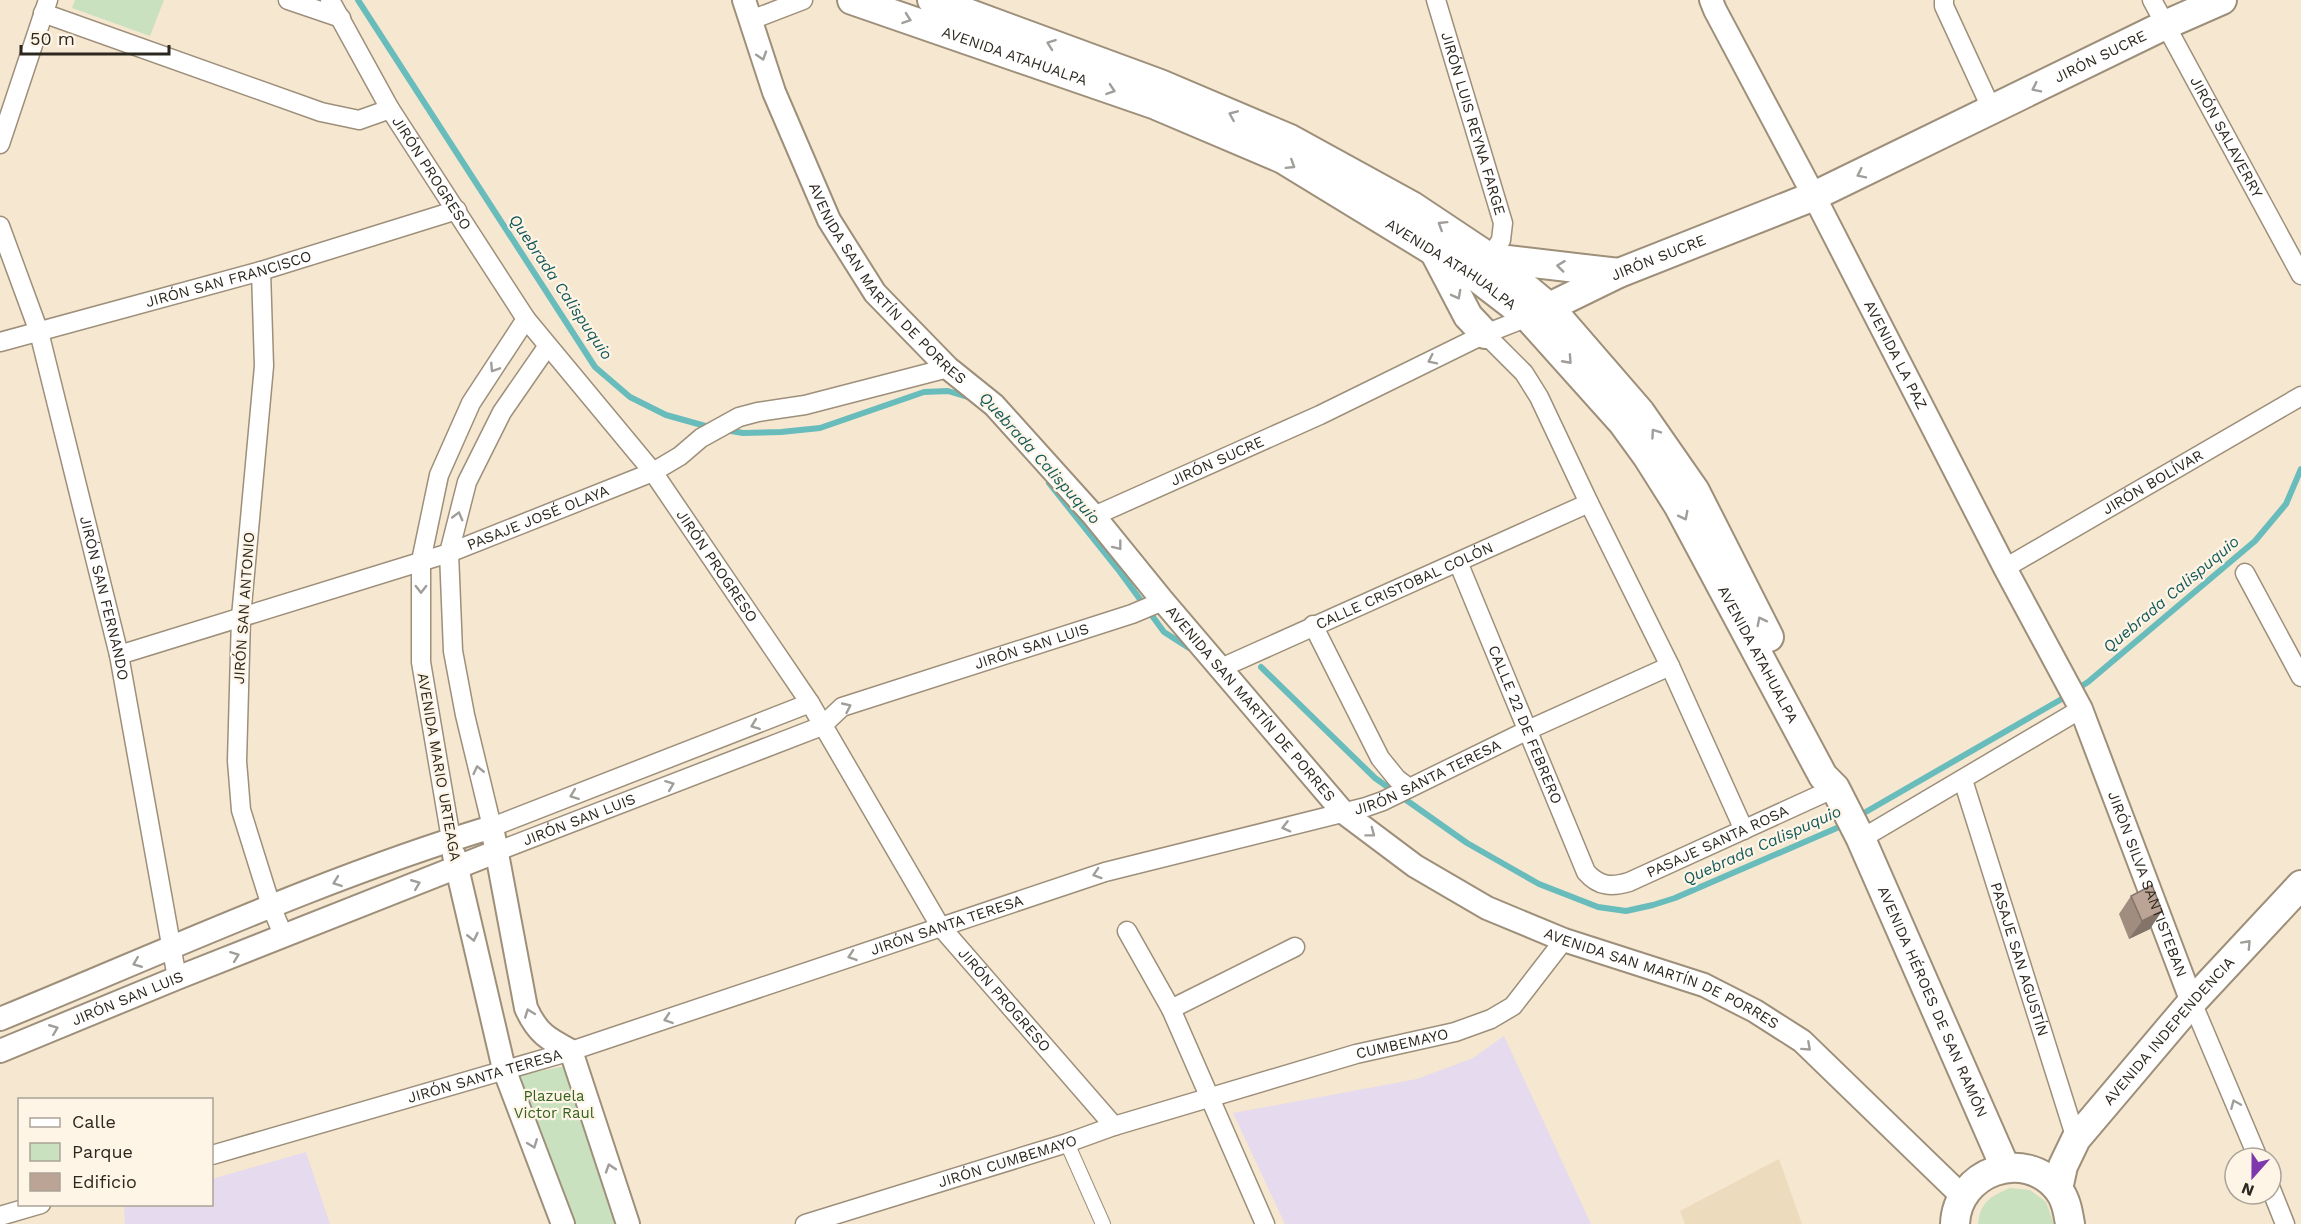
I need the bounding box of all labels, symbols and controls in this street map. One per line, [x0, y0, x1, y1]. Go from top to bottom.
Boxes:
one-way arrow [901, 12, 912, 25]
scale bar [21, 18, 170, 56]
street label: AVENIDA ATAHUALPA [939, 23, 1090, 90]
street label: JIRÓN SUCRE [2051, 26, 2149, 87]
text: 50 m [30, 28, 75, 49]
street label: JIRÓN LUIS REYNA FARGE [1437, 30, 1509, 217]
one-way arrow [1046, 39, 1057, 51]
one-way arrow [755, 50, 768, 61]
street label: JIRÓN SALAVERRY [2186, 73, 2267, 201]
one-way arrow [2032, 81, 2043, 93]
one-way arrow [1106, 82, 1116, 95]
one-way arrow [1228, 110, 1239, 122]
street label: JIRÓN PROGRESO [388, 113, 475, 233]
one-way arrow [1285, 157, 1295, 169]
one-way arrow [1857, 166, 1868, 178]
street label: AVENIDA SAN MARTÍN DE PORRES [805, 180, 970, 388]
water label: Quebrada Calispuquio [505, 211, 617, 363]
street label: AVENIDA ATAHUALPA [1382, 215, 1520, 314]
one-way arrow [1438, 221, 1449, 232]
street label: JIRÓN SUCRE [1608, 231, 1708, 285]
street label: JIRÓN SAN FRANCISCO [143, 247, 314, 311]
one-way arrow [1557, 260, 1566, 273]
one-way arrow [1450, 289, 1461, 300]
street label: AVENIDA LA PAZ [1860, 297, 1931, 412]
one-way arrow [1428, 352, 1439, 364]
one-way arrow [1561, 353, 1572, 364]
one-way arrow [490, 361, 501, 372]
water label: Quebrada Calispuquio [976, 388, 1104, 528]
one-way arrow [1651, 429, 1662, 440]
street label: JIRÓN SUCRE [1168, 432, 1267, 490]
street label: JIRÓN BOLÍVAR [2099, 446, 2206, 518]
street label: PASAJE JOSÉ OLAYA [464, 481, 612, 554]
street label: JIRÓN PROGRESO [672, 506, 761, 625]
one-way arrow [1677, 510, 1688, 521]
one-way arrow [451, 511, 464, 521]
street label: JIRÓN SAN FERNANDO [76, 514, 132, 682]
street label: JIRÓN SAN ANTONIO [229, 531, 258, 685]
water label: Quebrada Calispuquio [2099, 532, 2243, 656]
street label: CALLE CRISTOBAL COLÓN [1313, 538, 1496, 633]
one-way arrow [1110, 539, 1121, 550]
street label: AVENIDA ATAHUALPA [1714, 583, 1802, 726]
one-way arrow [415, 585, 427, 594]
street label: AVENIDA SAN MARTÍN DE PORRES [1162, 602, 1339, 805]
one-way arrow [1757, 617, 1768, 628]
street label: JIRÓN SAN LUIS [972, 619, 1091, 673]
street label: CALLE 22 DE FEBRERO [1484, 643, 1566, 807]
street label: AVENIDA MARIO URTEAGA [414, 671, 464, 863]
one-way arrow [841, 703, 852, 715]
one-way arrow [751, 717, 761, 730]
street label: JIRÓN SANTA TERESA [1352, 736, 1504, 819]
one-way arrow [473, 765, 486, 775]
one-way arrow [664, 779, 674, 792]
one-way arrow [569, 788, 580, 800]
street label: JIRÓN SILVA SANTISTEBAN [2104, 789, 2191, 979]
street label: JIRÓN SAN LUIS [520, 790, 638, 850]
street label: PASAJE SANTA ROSA [1644, 801, 1791, 882]
water label: Quebrada Calispuquio [1680, 801, 1844, 889]
one-way arrow [1281, 819, 1291, 832]
one-way arrow [1364, 826, 1375, 837]
one-way arrow [1092, 867, 1103, 880]
one-way arrow [332, 874, 343, 887]
one-way arrow [410, 879, 421, 891]
street label: PASAJE SAN AGUSTÍN [1987, 880, 2052, 1039]
street label: AVENIDA HÉROES DE SAN RAMÓN [1874, 883, 1991, 1120]
street label: JIRÓN SANTA TERESA [868, 891, 1025, 959]
street label: AVENIDA SAN MARTÍN DE PORRES [1541, 924, 1782, 1033]
one-way arrow [465, 932, 478, 942]
one-way arrow [2240, 940, 2251, 950]
street label: JIRÓN PROGRESO [954, 944, 1054, 1056]
one-way arrow [847, 949, 858, 961]
one-way arrow [229, 951, 240, 963]
street label: AVENIDA INDEPENDENCIA [2100, 953, 2238, 1109]
one-way arrow [133, 956, 144, 968]
street label: JIRÓN SAN LUIS [69, 967, 186, 1029]
one-way arrow [524, 1009, 537, 1019]
one-way arrow [663, 1011, 674, 1024]
one-way arrow [48, 1024, 59, 1036]
street label: CUMBEMAYO [1354, 1025, 1450, 1063]
one-way arrow [1800, 1040, 1811, 1051]
street label: JIRÓN SANTA TERESA [405, 1045, 564, 1107]
park label: Plazuela Victor Raul [514, 1087, 595, 1122]
legend [18, 1098, 213, 1206]
one-way arrow [2230, 1099, 2242, 1110]
text: Calle [72, 1111, 116, 1132]
street label: JIRÓN CUMBEMAYO [936, 1131, 1080, 1191]
one-way arrow [525, 1138, 538, 1149]
text: Parque [72, 1141, 133, 1162]
north arrow [2223, 1146, 2283, 1206]
one-way arrow [604, 1163, 617, 1174]
text: Edificio [72, 1171, 137, 1192]
text: N [2239, 1179, 2257, 1201]

